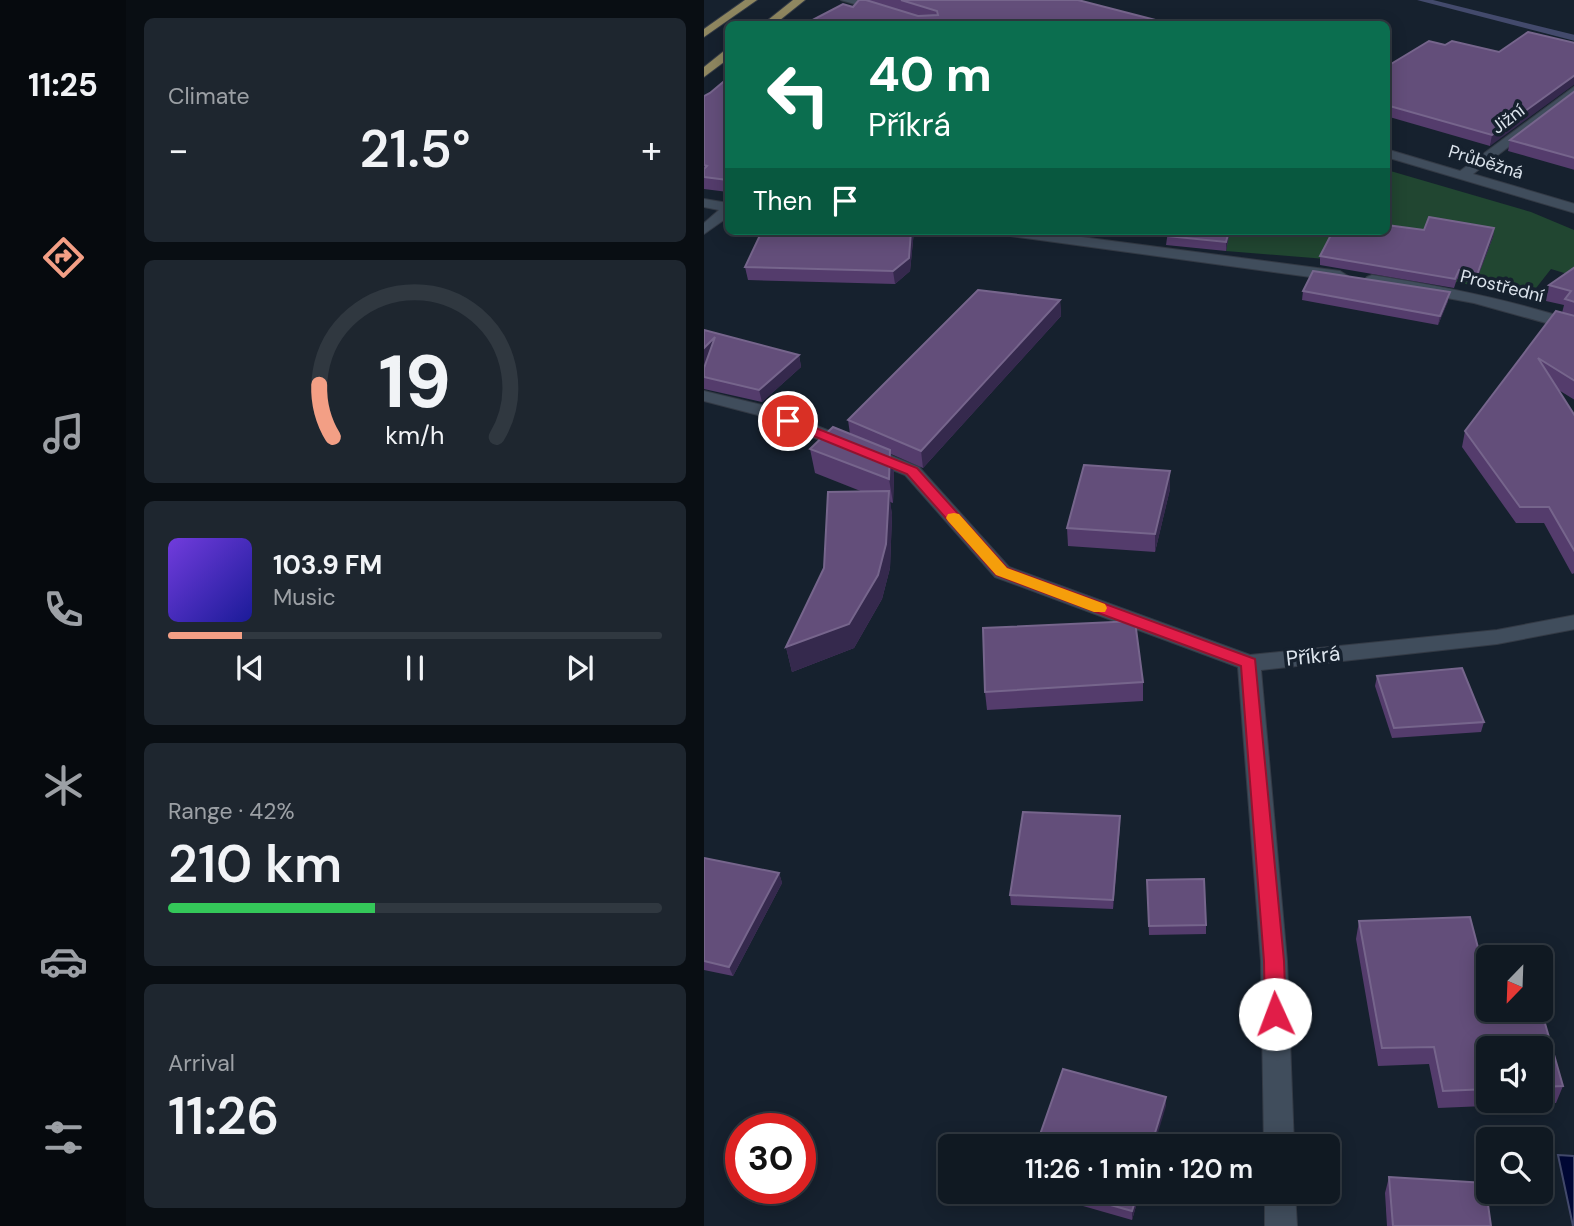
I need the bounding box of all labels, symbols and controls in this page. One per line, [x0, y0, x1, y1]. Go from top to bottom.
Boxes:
text: 40 m [868, 42, 992, 106]
icon: left [753, 49, 844, 140]
text: 11:25 [28, 64, 98, 106]
text: Climate [168, 81, 250, 111]
street label: Jižní [1486, 99, 1530, 139]
text: Příkrá [868, 104, 951, 146]
text: 21.5° [359, 115, 471, 183]
text: − [168, 125, 189, 175]
text: + [641, 125, 662, 175]
street label: Průběžná [1446, 139, 1526, 185]
icon: arrive [826, 182, 864, 220]
text: Then [753, 184, 812, 218]
icon: directions [39, 233, 88, 282]
street label: Prostřední [1458, 264, 1546, 308]
text: 19 [379, 336, 451, 431]
pin [758, 391, 818, 451]
icon: arrive [769, 402, 807, 440]
icon: music [39, 409, 88, 458]
text: km/h [385, 419, 445, 452]
text: 103.9 FM [273, 548, 382, 582]
text: Music [273, 582, 336, 612]
icon: phone [39, 585, 88, 634]
street label: Příkrá [1284, 639, 1342, 673]
icon: previous [231, 649, 269, 687]
icon: pause [396, 649, 434, 687]
icon: next [561, 649, 599, 687]
icon: climate [39, 761, 88, 810]
text: Range · 42% [168, 796, 295, 826]
text: 210 km [168, 830, 342, 898]
icon: car [39, 937, 88, 986]
north arrow [1476, 945, 1553, 1022]
map controls [1476, 945, 1553, 1204]
position arrow [1238, 977, 1312, 1051]
button: sound [1476, 1036, 1553, 1113]
text: Arrival [168, 1048, 235, 1078]
text: 11:26 [168, 1082, 280, 1150]
icon: filters [39, 1113, 88, 1162]
speed limit sign: 30 [725, 1113, 816, 1204]
button: search [1476, 1127, 1553, 1204]
text: 11:26 · 1 min · 120 m [1025, 1152, 1253, 1186]

